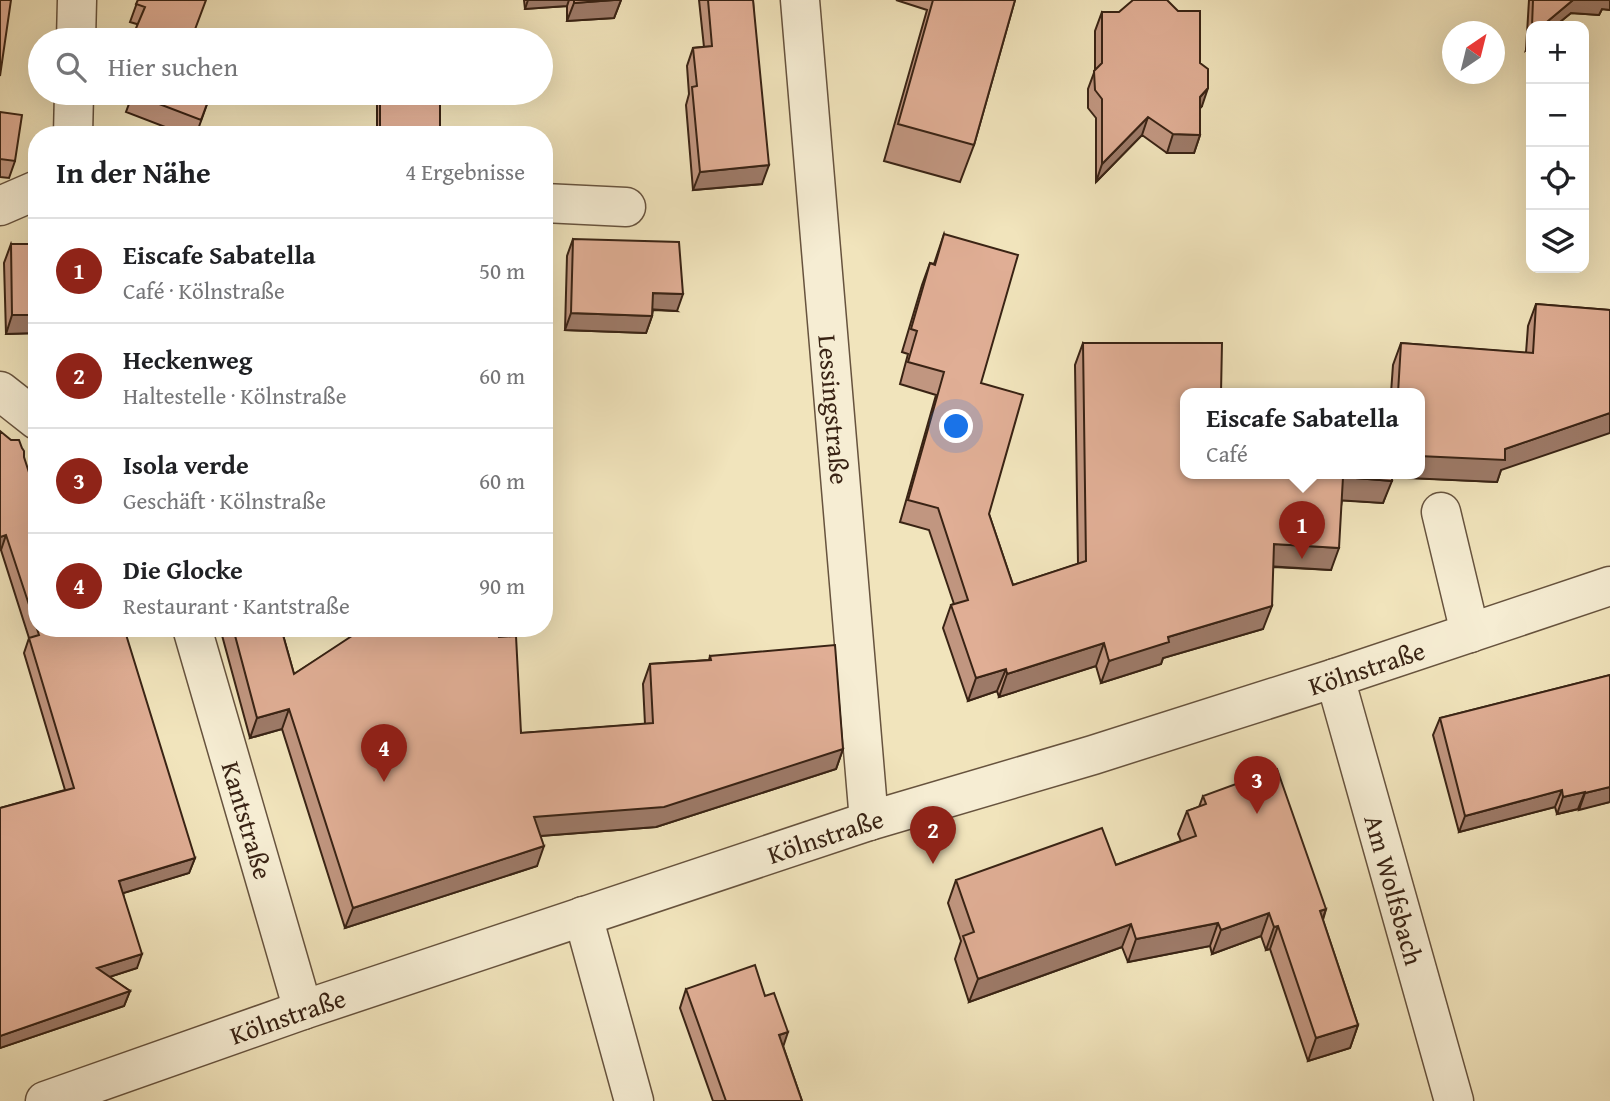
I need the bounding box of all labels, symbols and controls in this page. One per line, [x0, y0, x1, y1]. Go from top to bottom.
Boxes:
north arrow [1442, 21, 1505, 84]
map controls [1526, 21, 1589, 273]
button: + [1526, 21, 1589, 84]
search box [28, 28, 553, 105]
text: Hier suchen [108, 47, 238, 86]
icon: search [52, 48, 90, 86]
button: − [1526, 84, 1589, 147]
button: locate [1526, 147, 1589, 210]
text: In der Nähe [56, 150, 211, 194]
text: 4 Ergebnisse [405, 155, 525, 188]
button: layers [1526, 210, 1589, 273]
text: Eiscafe Sabatella [123, 235, 316, 274]
text: 1 [73, 254, 85, 287]
text: 50 m [479, 254, 525, 287]
text: Café · Kölnstraße [123, 274, 285, 307]
street label: Lessingstraße [809, 333, 860, 486]
text: Heckenweg [123, 340, 252, 379]
text: 2 [73, 359, 85, 392]
text: 60 m [479, 359, 525, 392]
text: Haltestelle · Kölnstraße [123, 379, 347, 412]
popup [1180, 388, 1425, 479]
text: Eiscafe Sabatella [1206, 398, 1399, 437]
your location [939, 409, 973, 443]
text: Café [1206, 437, 1248, 470]
text: Isola verde [123, 445, 249, 484]
text: 3 [73, 464, 85, 497]
text: 60 m [479, 464, 525, 497]
text: Geschäft · Kölnstraße [123, 484, 326, 517]
pin: 1 [1279, 501, 1325, 559]
text: Die Glocke [123, 550, 243, 589]
text: 4 [73, 569, 85, 602]
text: 90 m [479, 569, 525, 602]
text: Restaurant · Kantstraße [123, 589, 350, 622]
street label: Kölnstraße [1303, 630, 1430, 705]
pin: 4 [361, 724, 407, 782]
street label: Kantstraße [212, 756, 283, 884]
pin: 3 [1234, 756, 1280, 814]
street label: Kölnstraße [762, 798, 888, 873]
pin: 2 [910, 806, 956, 864]
street label: Am Wolfsbach [1355, 810, 1434, 970]
street label: Kölnstraße [224, 978, 351, 1054]

